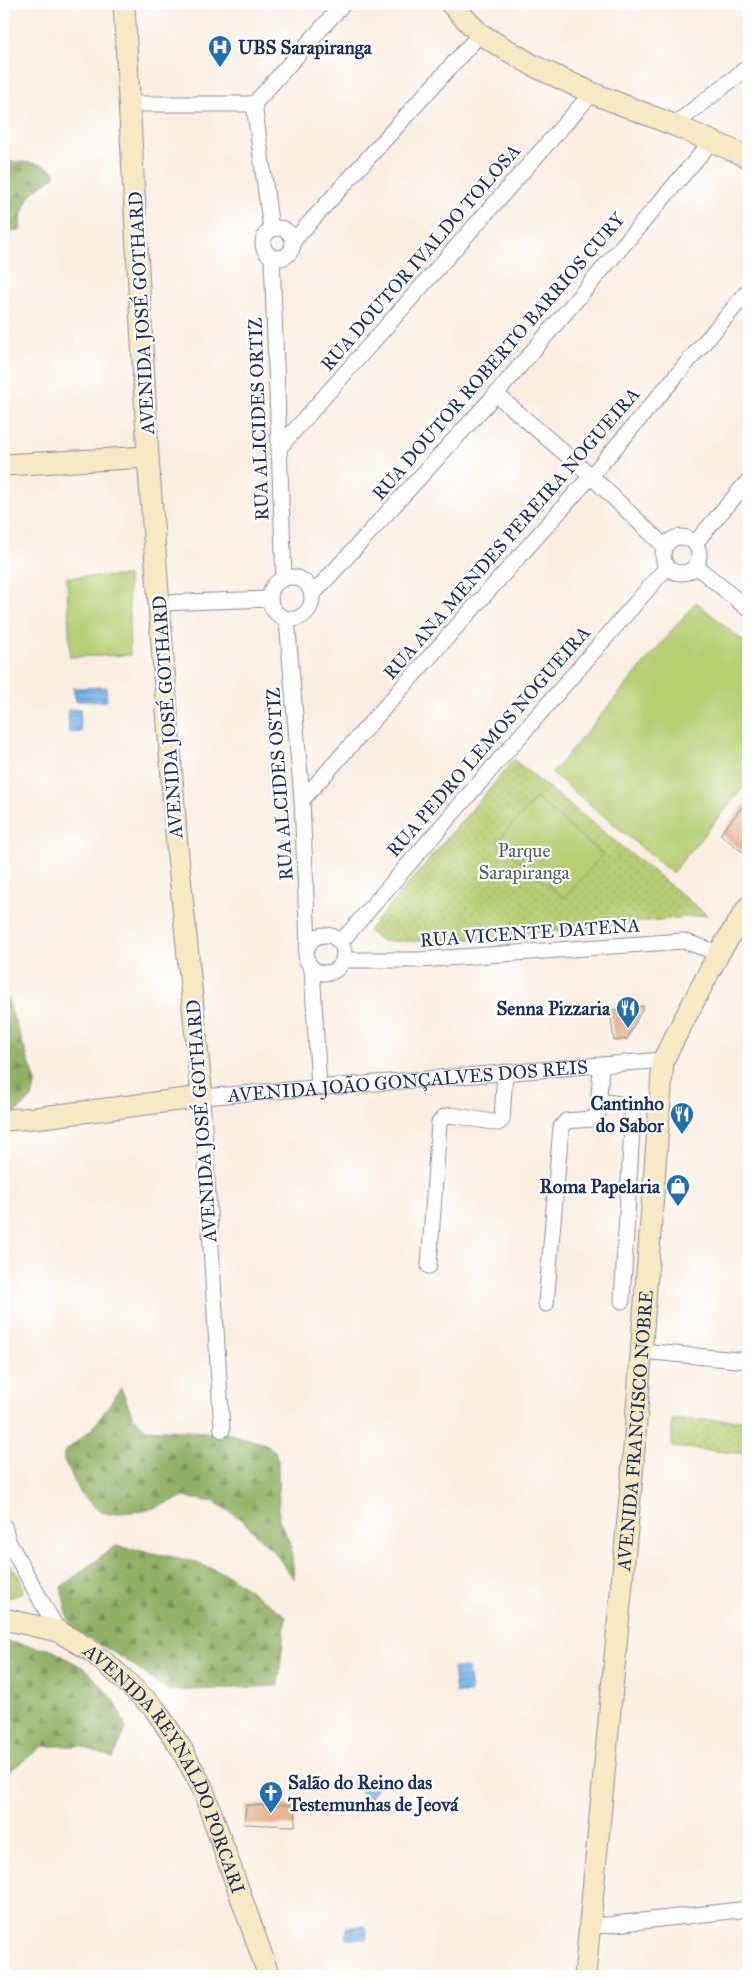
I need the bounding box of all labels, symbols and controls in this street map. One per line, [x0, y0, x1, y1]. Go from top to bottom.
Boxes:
hospital icon: UBS Sarapiranga [207, 34, 233, 68]
place label: UBS Sarapiranga [238, 36, 373, 60]
street label: RUA DOUTOR IVALDO TOLOSA [316, 139, 525, 375]
street label: AVENIDA JOSÉ GOTHARD [123, 191, 160, 436]
street label: RUA DOUTOR ROBERTO BARRIOS CURY [367, 207, 630, 505]
street label: RUA ALICIDES ORTIZ [243, 317, 274, 521]
street label: RUA ANA MENDES PEREIRA NOGUEIRA [378, 382, 645, 684]
street label: AVENIDA JOSÉ GOTHARD [147, 595, 189, 840]
street label: RUA PEDRO LEMOS NOGUEIRA [382, 621, 595, 862]
street label: RUA ALCIDES OSTIZ [261, 686, 298, 881]
park label: Parque Sarapiranga [478, 839, 571, 885]
street label: RUA VICENTE DATENA [419, 913, 641, 952]
restaurant icon: Senna Pizzaria [615, 995, 641, 1029]
place label: Senna Pizzaria [496, 997, 611, 1020]
street label: AVENIDA JOSÉ GOTHARD [181, 999, 223, 1244]
street label: AVENIDA JOÃO GONÇALVES DOS REIS [226, 1055, 589, 1107]
place label: Cantinho do Sabor [590, 1092, 665, 1137]
restaurant icon: Cantinho do Sabor [669, 1101, 695, 1135]
shop icon: Roma Papelaria [665, 1173, 691, 1207]
place label: Roma Papelaria [540, 1175, 661, 1199]
street label: AVENIDA FRANCISCO NOBRE [612, 1289, 658, 1573]
street label: AVENIDA REYNALDO PORCARI [78, 1638, 250, 1897]
place label: Salão do Reino das Testemunhas de Jeová [287, 1771, 459, 1817]
church icon: Salão do Reino das Testemunhas de Jeová [258, 1780, 284, 1814]

